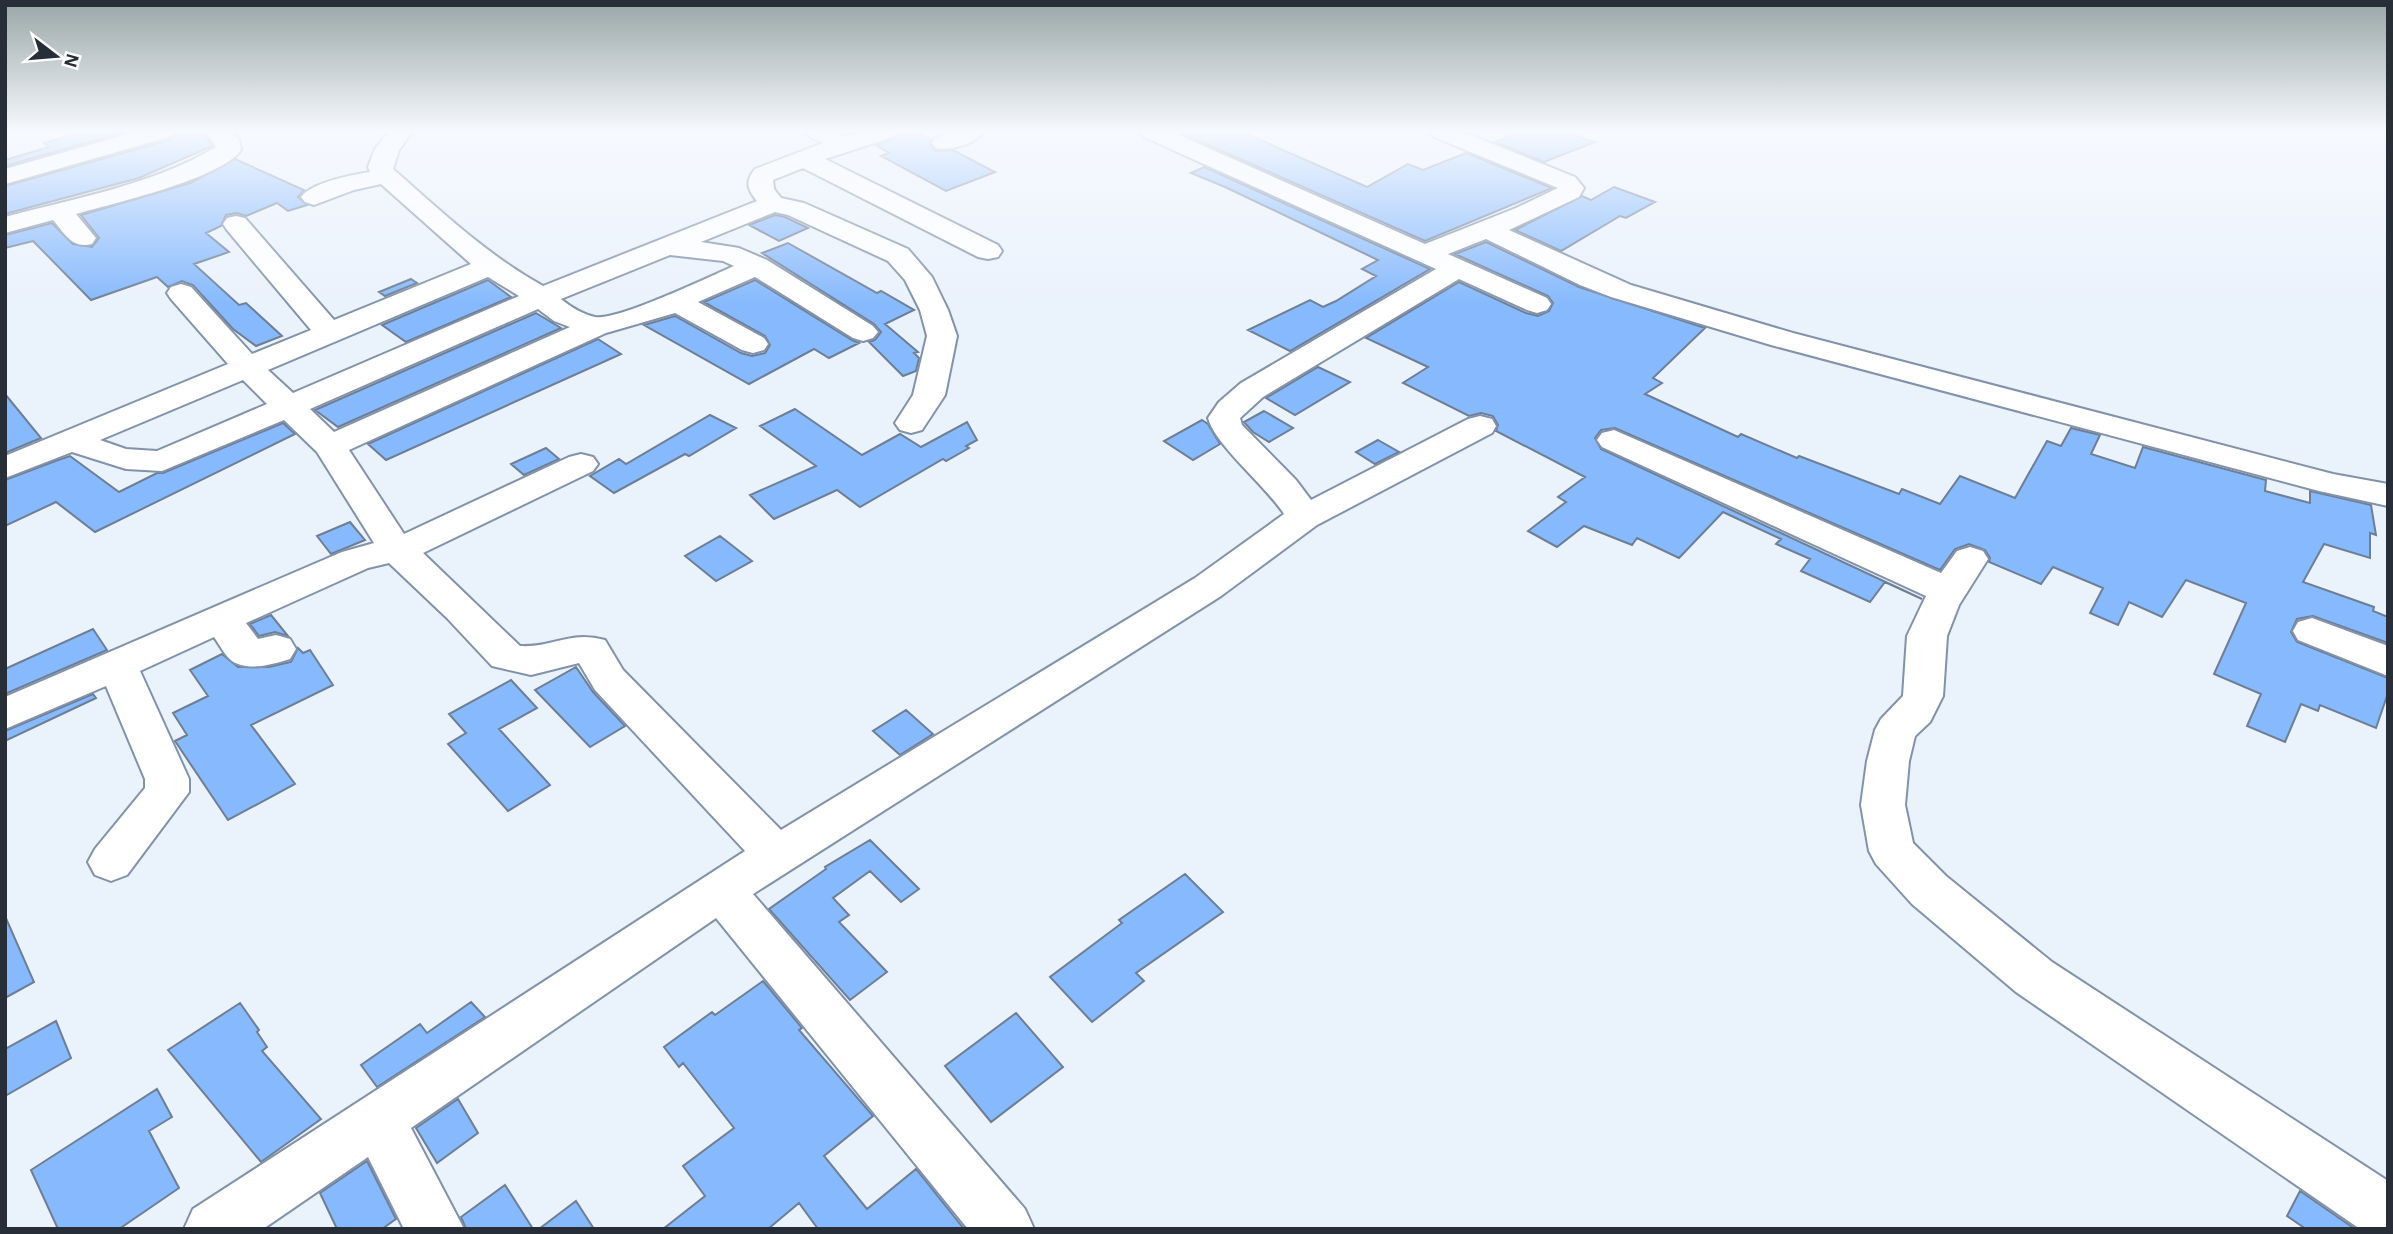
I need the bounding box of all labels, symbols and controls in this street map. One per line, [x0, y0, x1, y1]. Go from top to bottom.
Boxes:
north arrow [21, 21, 91, 91]
text: N [60, 51, 82, 69]

